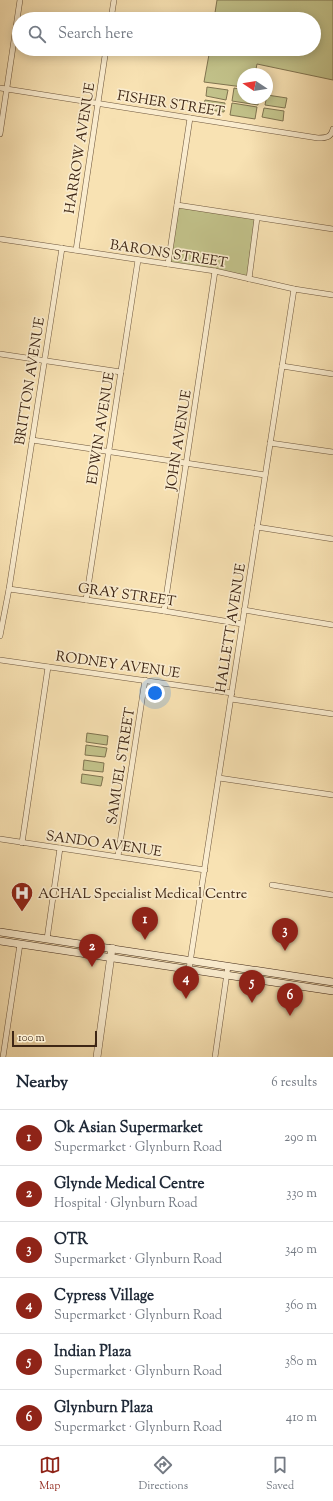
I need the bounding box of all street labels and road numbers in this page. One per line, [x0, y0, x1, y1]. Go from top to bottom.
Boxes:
street label: HARROW AVENUE [61, 81, 101, 215]
street label: FISHER STREET [116, 87, 226, 123]
street label: BARONS STREET [109, 236, 229, 274]
street label: BRITTON AVENUE [11, 315, 51, 447]
street label: EDWIN AVENUE [83, 370, 121, 486]
street label: JOHN AVENUE [162, 388, 198, 493]
street label: HALLETT AVENUE [212, 562, 252, 694]
street label: GRAY STREET [76, 579, 177, 613]
street label: RODNEY AVENUE [54, 647, 182, 685]
street label: SAMUEL STREET [103, 706, 141, 826]
street label: SANDO AVENUE [45, 827, 163, 863]

